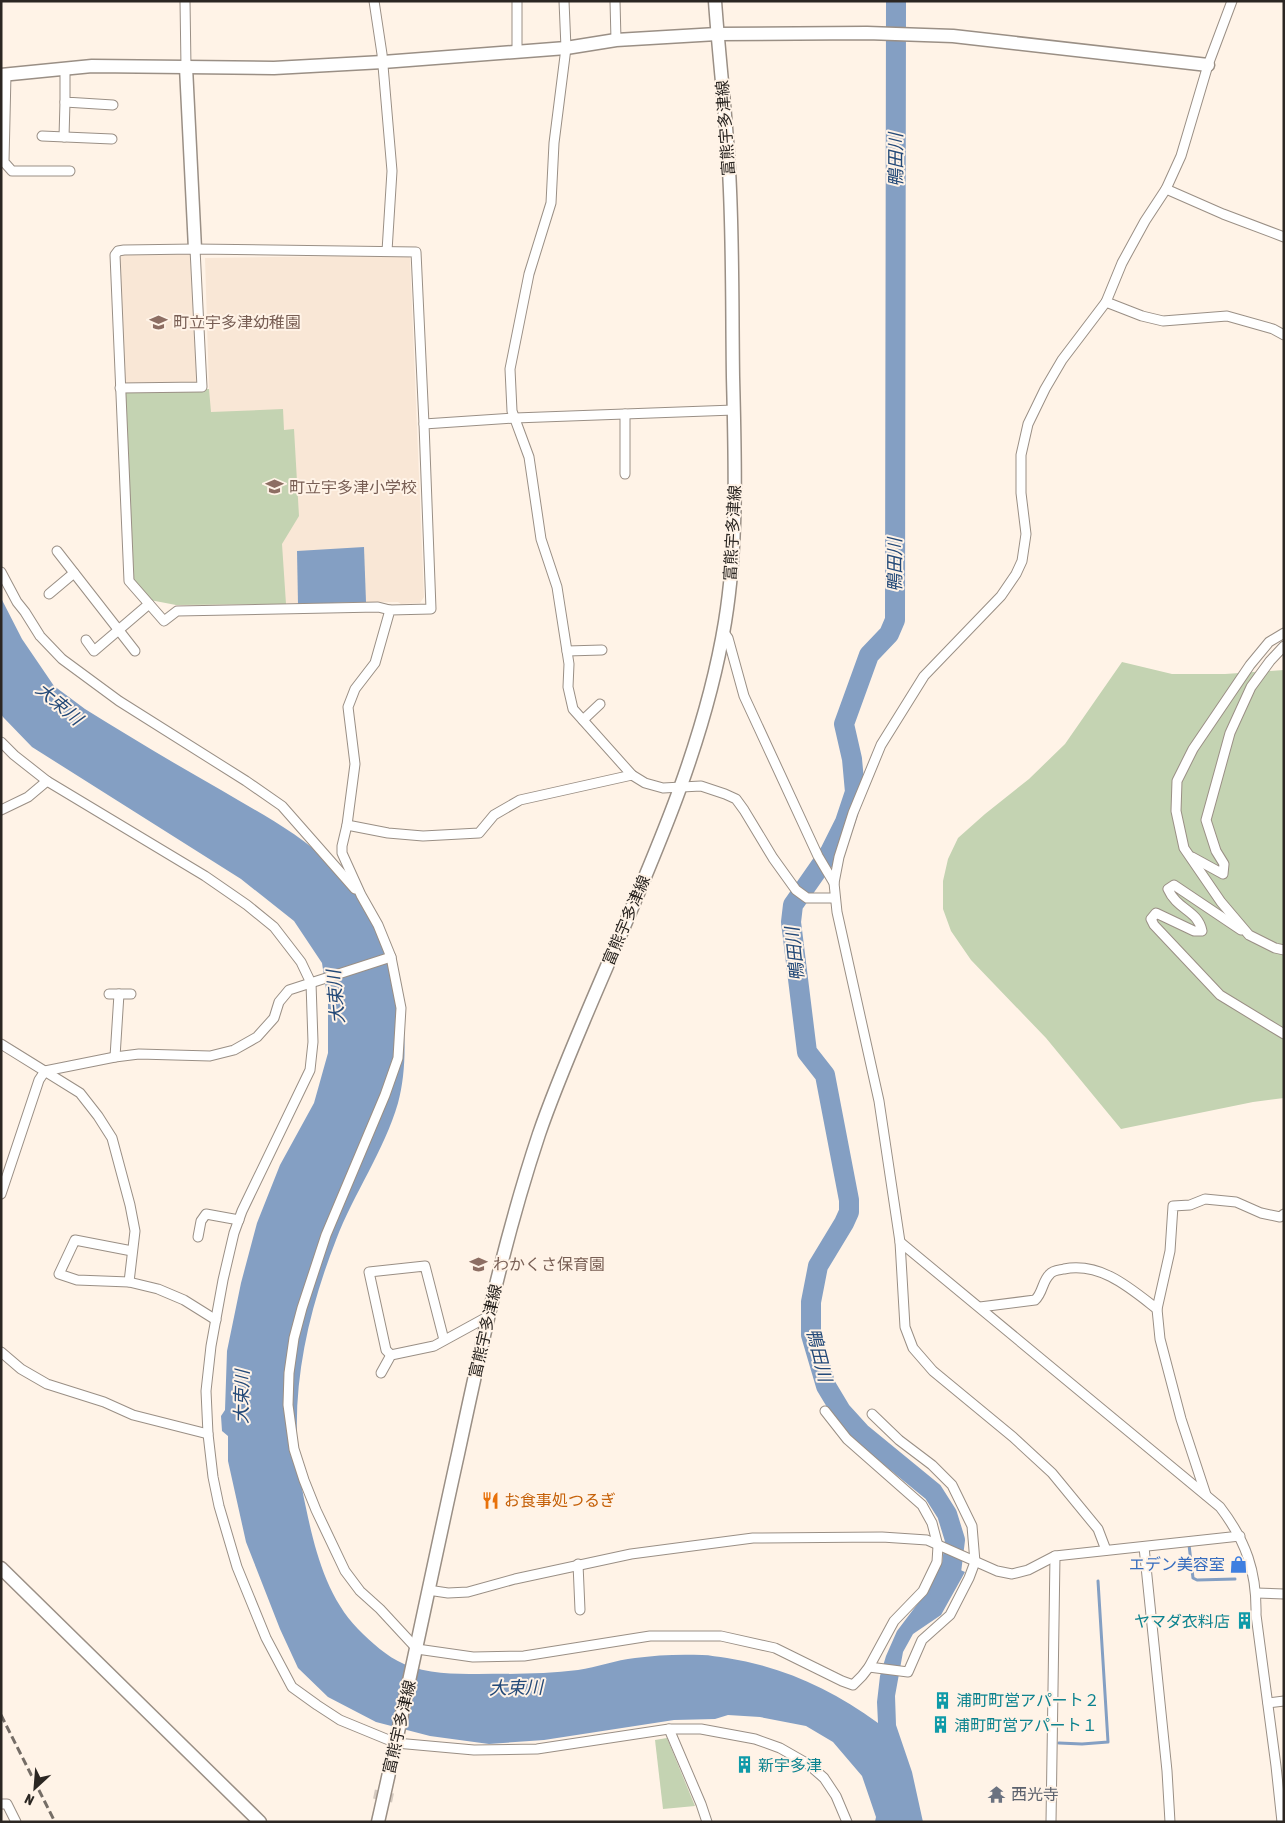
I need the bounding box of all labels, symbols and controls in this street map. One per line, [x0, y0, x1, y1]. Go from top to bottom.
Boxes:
street label: 富熊宇多津線 [713, 79, 737, 177]
water label: 鴨田川 [885, 131, 906, 187]
school or university icon: 町立宇多津幼稚園 [149, 312, 169, 332]
place label: 町立宇多津幼稚園 [173, 313, 301, 331]
school or university icon: 町立宇多津小学校 [265, 477, 285, 497]
place label: 町立宇多津小学校 [289, 478, 417, 496]
street label: 富熊宇多津線 [720, 485, 744, 581]
water label: 鴨田川 [884, 536, 905, 592]
water label: 大束川 [32, 678, 88, 730]
street label: 富熊宇多津線 [599, 872, 653, 968]
water label: 鴨田川 [781, 924, 808, 982]
water label: 大束川 [323, 967, 348, 1025]
school or university icon: わかくさ保育園 [469, 1254, 489, 1274]
place label: わかくさ保育園 [493, 1255, 605, 1273]
street label: 富熊宇多津線 [465, 1282, 505, 1380]
water label: 鴨田川 [803, 1326, 837, 1386]
water label: 大束川 [231, 1368, 253, 1424]
restaurant icon: お食事処つるぎ [480, 1490, 500, 1510]
place label: お食事処つるぎ [504, 1491, 616, 1509]
shop icon: エデン美容室 [1229, 1554, 1249, 1574]
place label: エデン美容室 [1129, 1555, 1225, 1573]
building icon: ヤマダ衣料店 [1234, 1611, 1254, 1631]
place label: ヤマダ衣料店 [1134, 1612, 1230, 1630]
water label: 大束川 [489, 1676, 545, 1698]
street label: 富熊宇多津線 [379, 1678, 419, 1776]
building icon: 浦町町営アパート２ [932, 1690, 952, 1710]
place label: 浦町町営アパート２ [956, 1691, 1100, 1709]
building icon: 浦町町営アパート１ [930, 1715, 950, 1735]
place label: 浦町町営アパート１ [954, 1716, 1098, 1734]
building icon: 新宇多津 [734, 1755, 754, 1775]
place label: 新宇多津 [758, 1756, 822, 1774]
north arrow [10, 1763, 60, 1813]
temple icon: 西光寺 [987, 1784, 1007, 1804]
place label: 西光寺 [1011, 1785, 1059, 1803]
text: N [22, 1791, 37, 1809]

